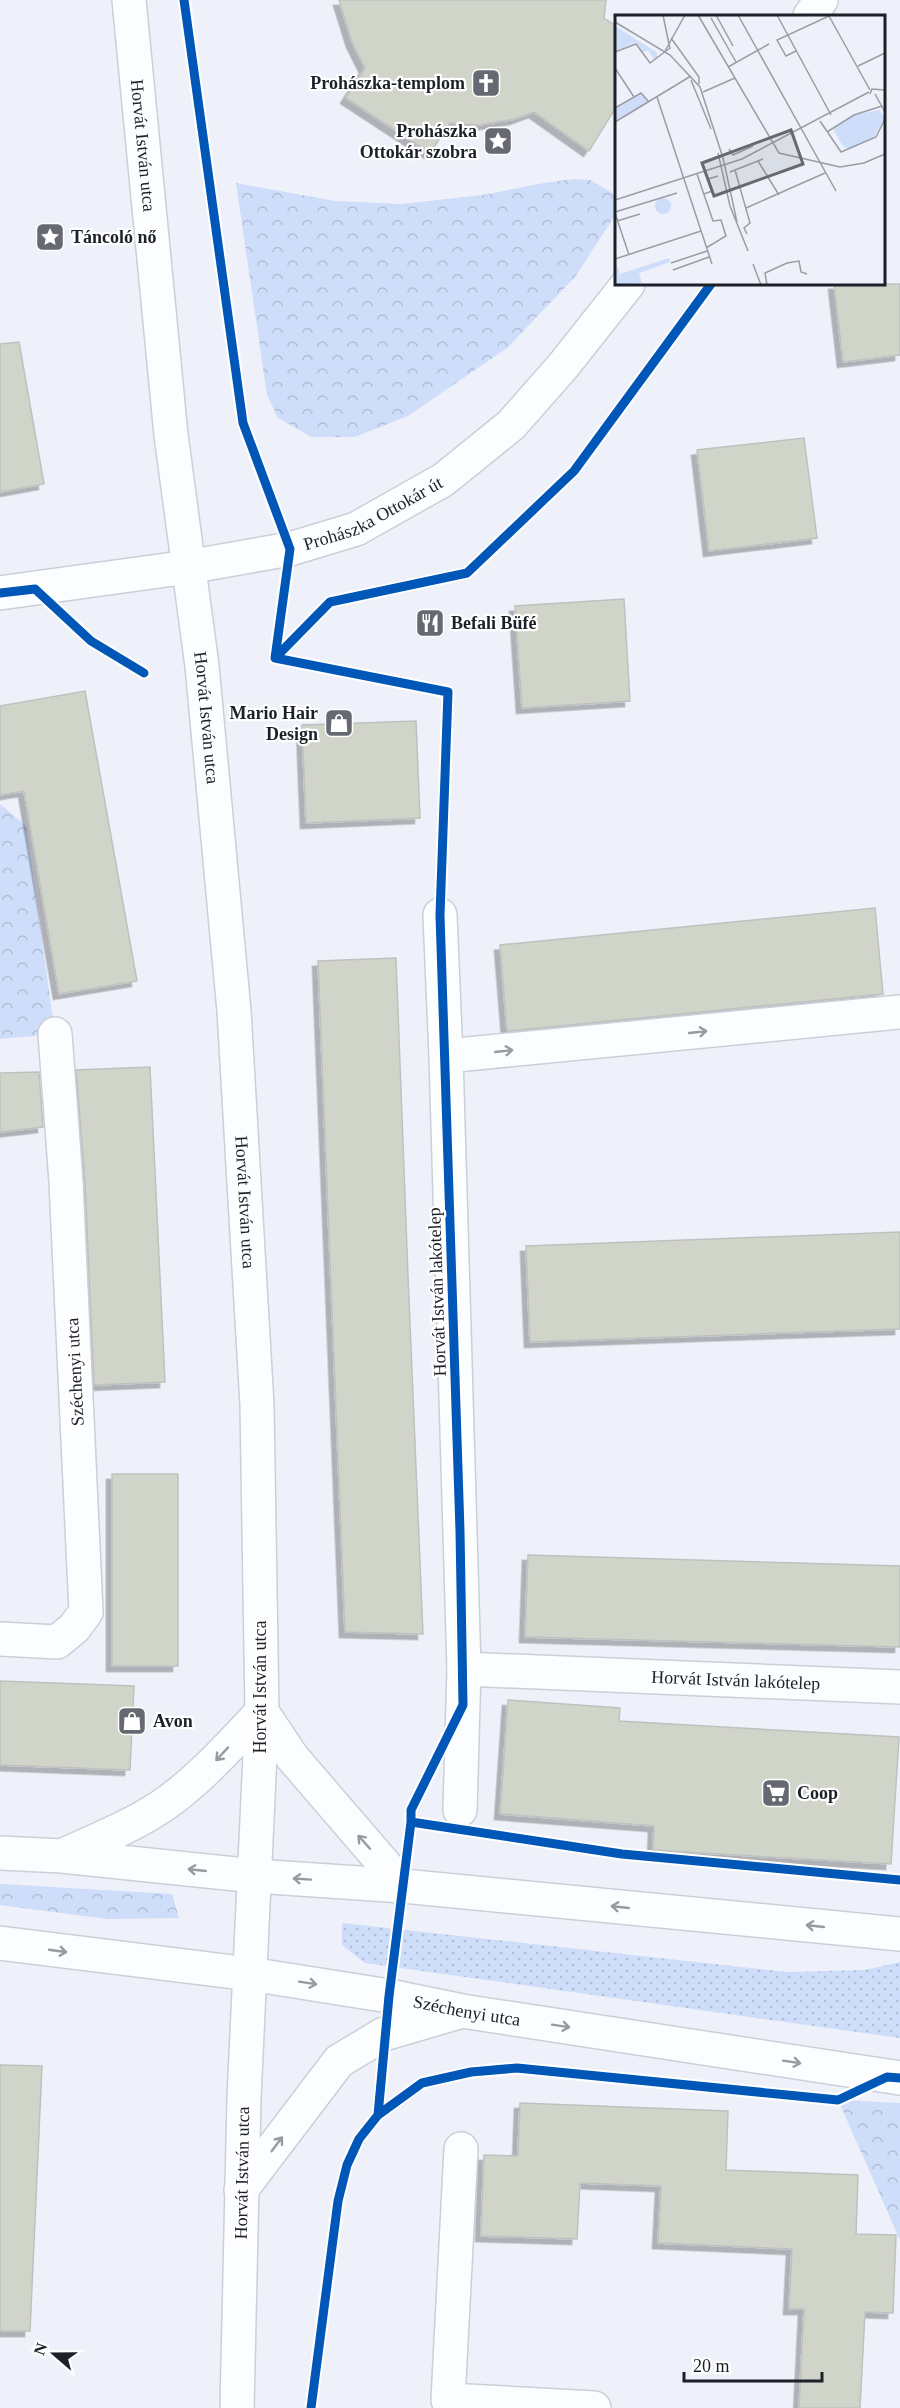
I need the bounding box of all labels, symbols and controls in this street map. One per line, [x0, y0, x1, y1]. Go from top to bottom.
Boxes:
inset map [615, 15, 885, 285]
church icon: Prohászka-templom [470, 67, 502, 99]
place label: Prohászka-templom [310, 73, 465, 93]
street label: Horvát István utca [127, 78, 159, 213]
place label: Prohászka Ottokár szobra [360, 121, 477, 162]
place icon: Prohászka Ottokár szobra [482, 125, 514, 157]
place icon: Táncoló nő [34, 221, 66, 253]
place label: Táncoló nő [71, 227, 157, 247]
street label: Prohászka Ottokár út [301, 472, 446, 554]
restaurant icon: Befali Büfé [414, 607, 446, 639]
place label: Befali Büfé [451, 613, 537, 633]
street label: Horvát István utca [190, 650, 223, 785]
place label: Mario Hair Design [230, 703, 318, 744]
shop icon: Mario Hair Design [323, 707, 355, 739]
one-way arrow [688, 1026, 708, 1037]
one-way arrow [494, 1045, 514, 1056]
street label: Horvát István utca [231, 1135, 259, 1269]
street label: Horvát István lakótelep [424, 1207, 450, 1377]
street label: Széchenyi utca [62, 1317, 88, 1427]
street label: Horvát István utca [250, 1621, 270, 1753]
street label: Horvát István lakótelep [651, 1667, 821, 1694]
shop icon: Avon [116, 1705, 148, 1737]
place label: Avon [153, 1711, 193, 1731]
one-way arrow [214, 1747, 229, 1762]
supermarket icon: Coop [760, 1777, 792, 1809]
place label: Coop [797, 1783, 838, 1803]
one-way arrow [357, 1835, 371, 1850]
one-way arrow [187, 1864, 207, 1875]
one-way arrow [293, 1873, 313, 1884]
one-way arrow [611, 1901, 631, 1912]
one-way arrow [805, 1920, 825, 1931]
one-way arrow [48, 1946, 67, 1957]
one-way arrow [298, 1978, 317, 1989]
street label: Széchenyi utca [412, 1991, 522, 2030]
one-way arrow [551, 2021, 571, 2032]
one-way arrow [782, 2056, 802, 2067]
street label: Horvát István utca [231, 2106, 253, 2240]
one-way arrow [270, 2136, 283, 2152]
north arrow [24, 2324, 84, 2384]
text: N [30, 2340, 50, 2357]
scale bar [684, 2345, 822, 2383]
text: 20 m [693, 2356, 730, 2376]

